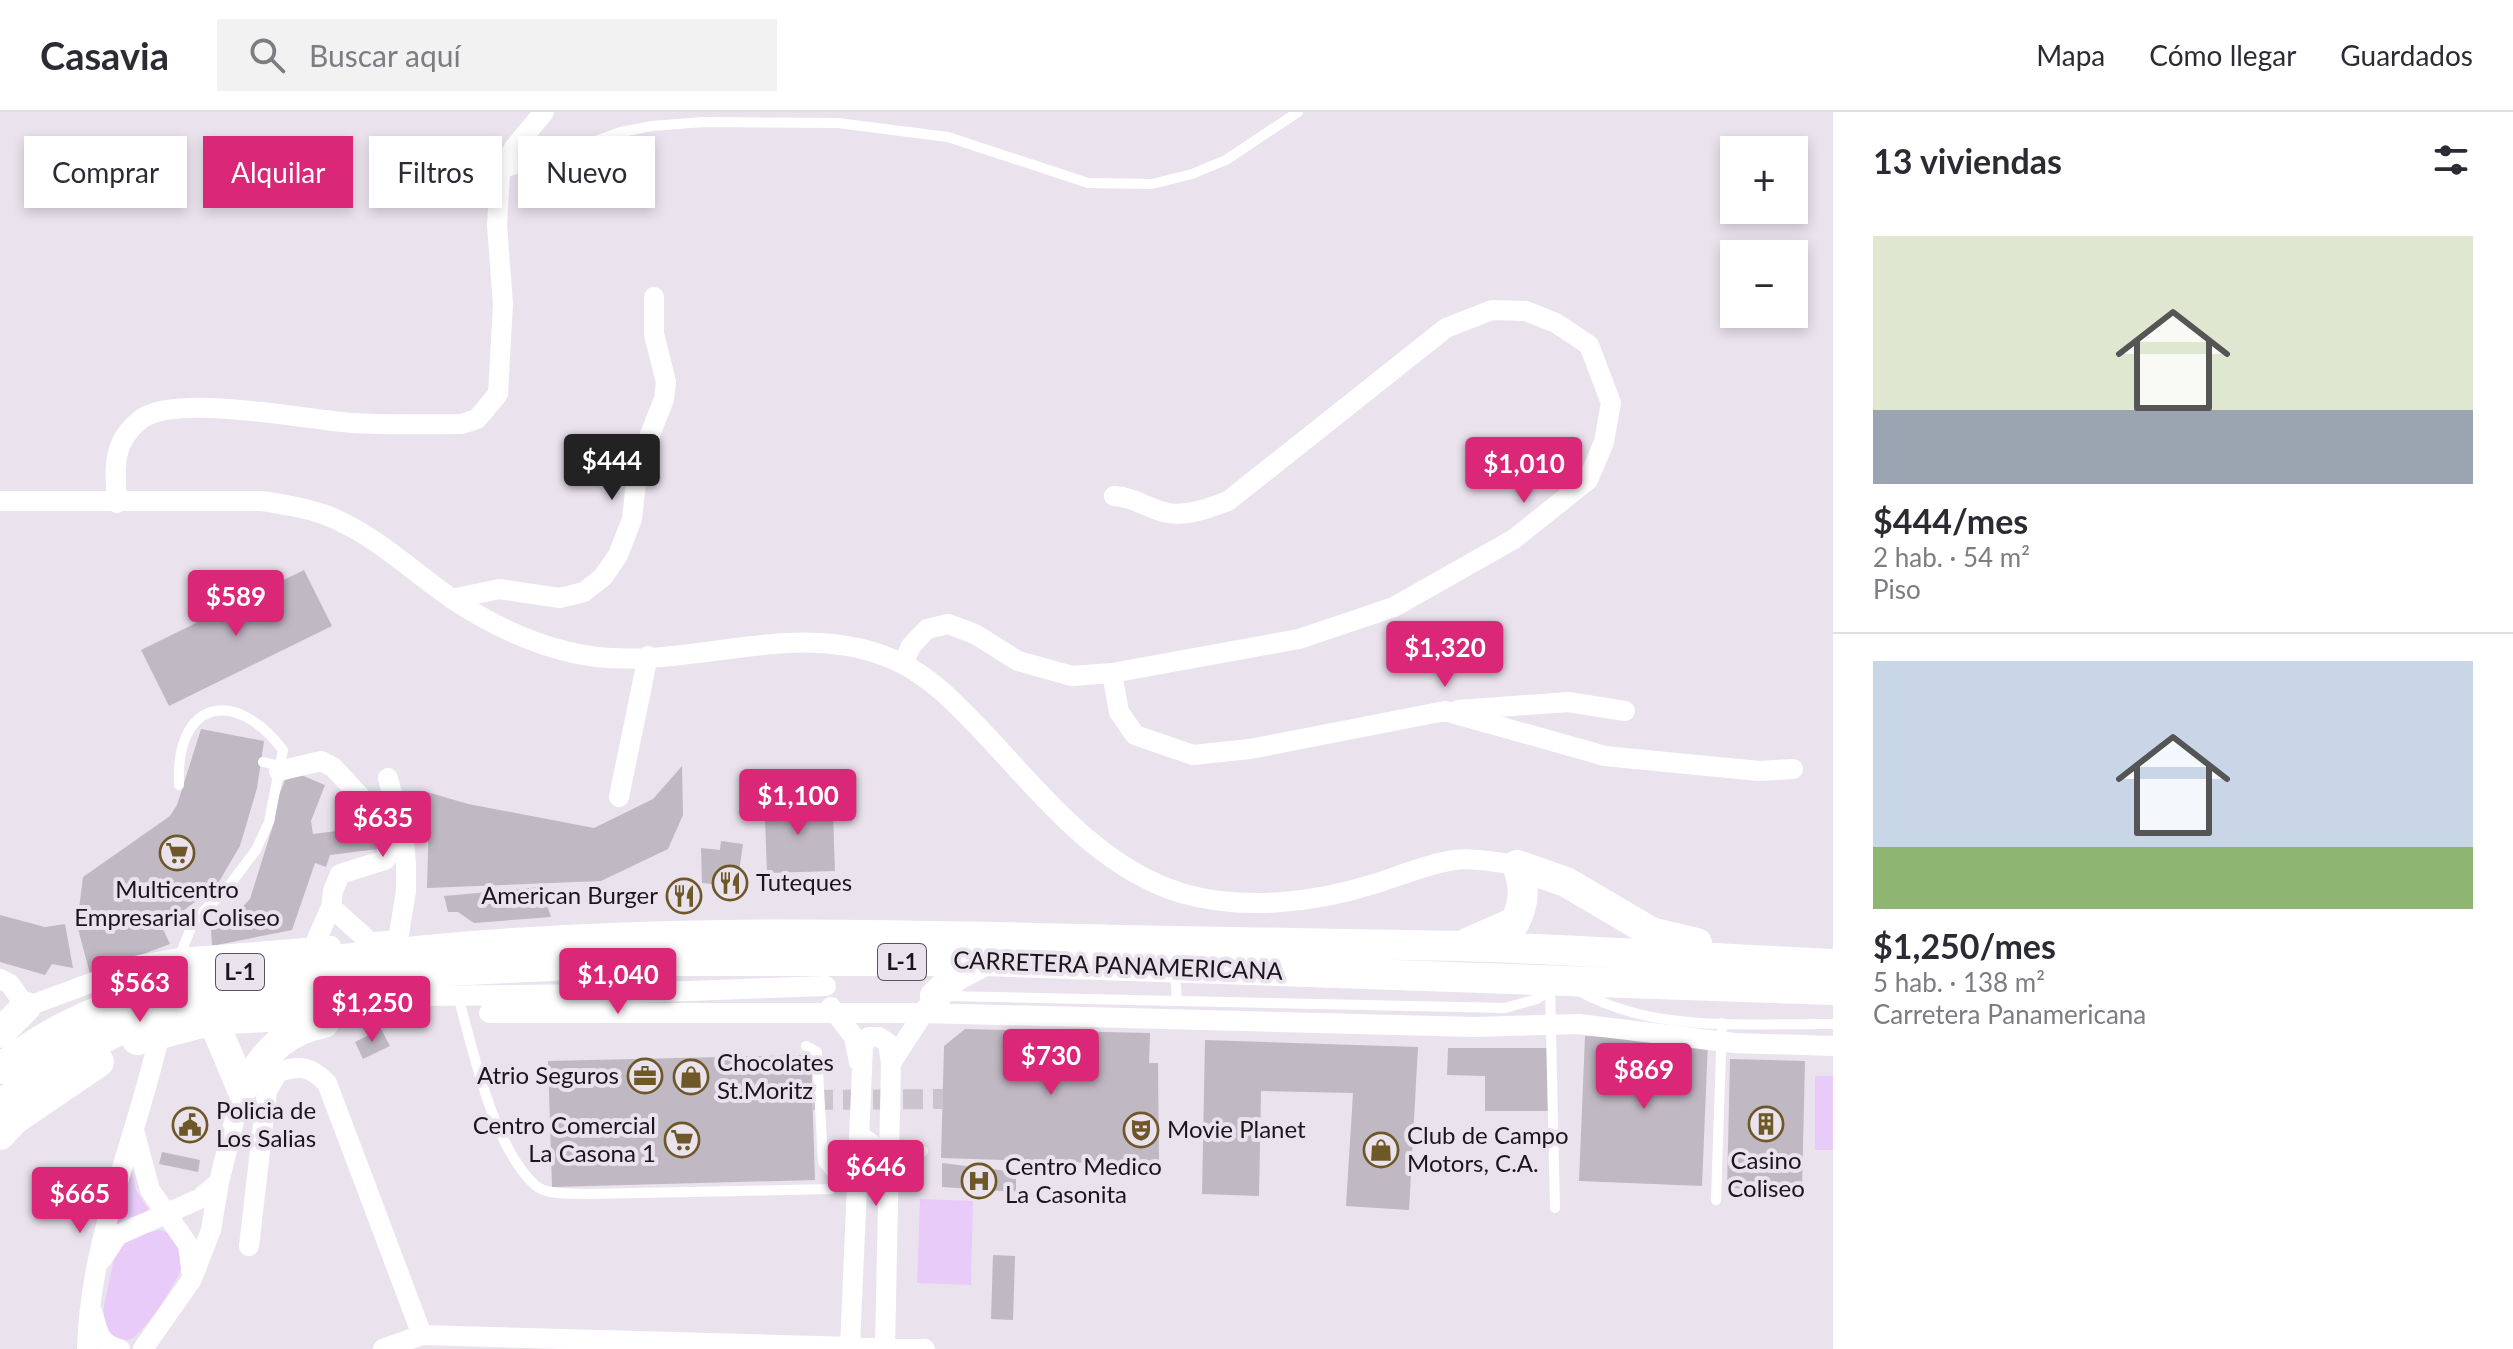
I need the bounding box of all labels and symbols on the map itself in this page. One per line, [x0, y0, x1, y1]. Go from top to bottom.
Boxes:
pin: $444 [565, 434, 659, 502]
pin: $1,010 [1459, 437, 1589, 505]
pin: $589 [189, 570, 283, 638]
pin: $1,320 [1380, 621, 1510, 689]
pin: $1,100 [733, 769, 863, 837]
pin: $635 [336, 791, 430, 859]
supermarket icon: Multicentro Empresarial Coliseo [158, 834, 196, 872]
restaurant icon: Tuteques [711, 864, 749, 902]
place label: Tuteques [756, 867, 852, 896]
place label: Multicentro Empresarial Coliseo [74, 874, 280, 931]
restaurant icon: American Burger [665, 877, 703, 915]
place label: American Burger [481, 880, 658, 909]
road number: L-1 [878, 944, 926, 980]
street label: CARRETERA PANAMERICANA [953, 944, 1284, 985]
pin: $1,040 [553, 948, 683, 1016]
road number: L-1 [216, 954, 264, 990]
pin: $563 [93, 956, 187, 1024]
pin: $1,250 [307, 976, 437, 1044]
pin: $730 [1004, 1029, 1098, 1097]
pin: $869 [1597, 1043, 1691, 1111]
place label: Chocolates St.Moritz [717, 1047, 834, 1104]
office icon: Atrio Seguros [626, 1057, 664, 1095]
shop icon: Chocolates St.Moritz [672, 1058, 710, 1096]
place label: Atrio Seguros [477, 1060, 619, 1089]
place label: Policia de Los Salias [216, 1095, 316, 1152]
building icon: Casino Coliseo [1747, 1105, 1785, 1143]
public building icon: Policia de Los Salias [171, 1106, 209, 1144]
place label: Centro Comercial La Casona 1 [473, 1110, 656, 1167]
theatre icon: Movie Planet [1122, 1111, 1160, 1149]
place label: Movie Planet [1167, 1114, 1306, 1143]
place label: Club de Campo Motors, C.A. [1407, 1120, 1569, 1177]
supermarket icon: Centro Comercial La Casona 1 [663, 1121, 701, 1159]
shop icon: Club de Campo Motors, C.A. [1362, 1131, 1400, 1169]
pin: $646 [829, 1140, 923, 1208]
place label: Casino Coliseo [1727, 1145, 1805, 1202]
place label: Centro Medico La Casonita [1005, 1151, 1162, 1208]
hospital icon: Centro Medico La Casonita [960, 1162, 998, 1200]
pin: $665 [33, 1167, 127, 1235]

